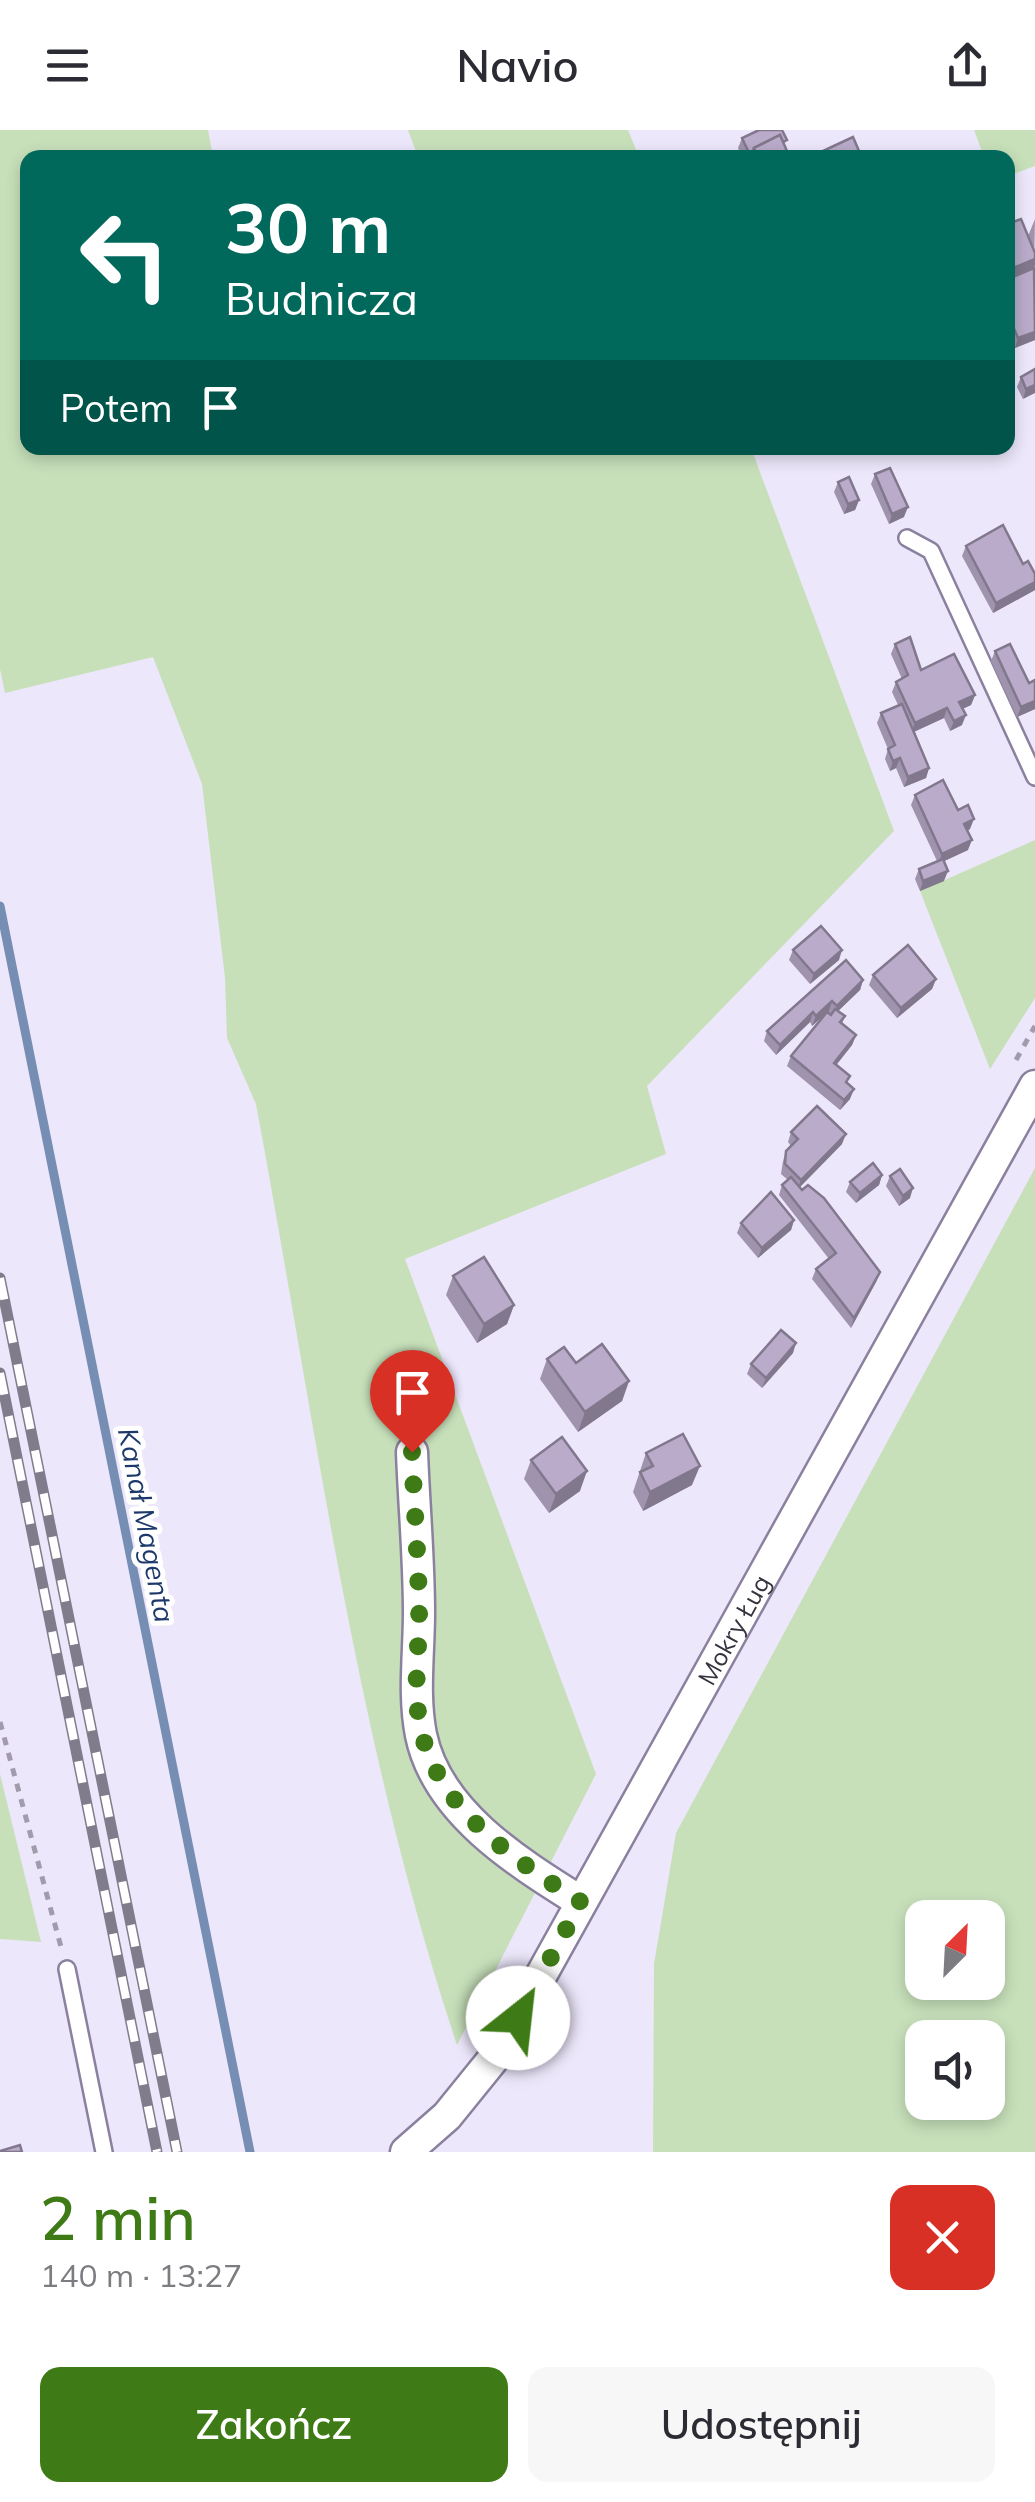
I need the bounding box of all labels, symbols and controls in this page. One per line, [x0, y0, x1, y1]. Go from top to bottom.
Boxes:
text: Navio [456, 37, 579, 93]
icon: menu [40, 38, 95, 93]
icon: share [940, 38, 995, 93]
text: 30 m [225, 183, 391, 271]
icon: left [60, 190, 190, 320]
text: Budnicza [225, 270, 418, 326]
icon: arrive [193, 380, 248, 435]
text: Potem [60, 384, 173, 432]
pin [370, 1350, 455, 1453]
icon: arrive [385, 1365, 440, 1420]
water label: Kanał Magenta [111, 1425, 183, 1625]
street label: Mokry Ług [690, 1569, 776, 1690]
north arrow [905, 1900, 1005, 2000]
map controls [905, 1900, 1005, 2120]
position arrow [466, 1966, 570, 2070]
button: sound [905, 2020, 1005, 2120]
text: 2 min [40, 2180, 196, 2255]
button: close [890, 2185, 995, 2290]
text: 140 m · 13:27 [40, 2255, 242, 2295]
button: Zakończ [40, 2367, 508, 2482]
button: Udostępnij [528, 2367, 995, 2482]

